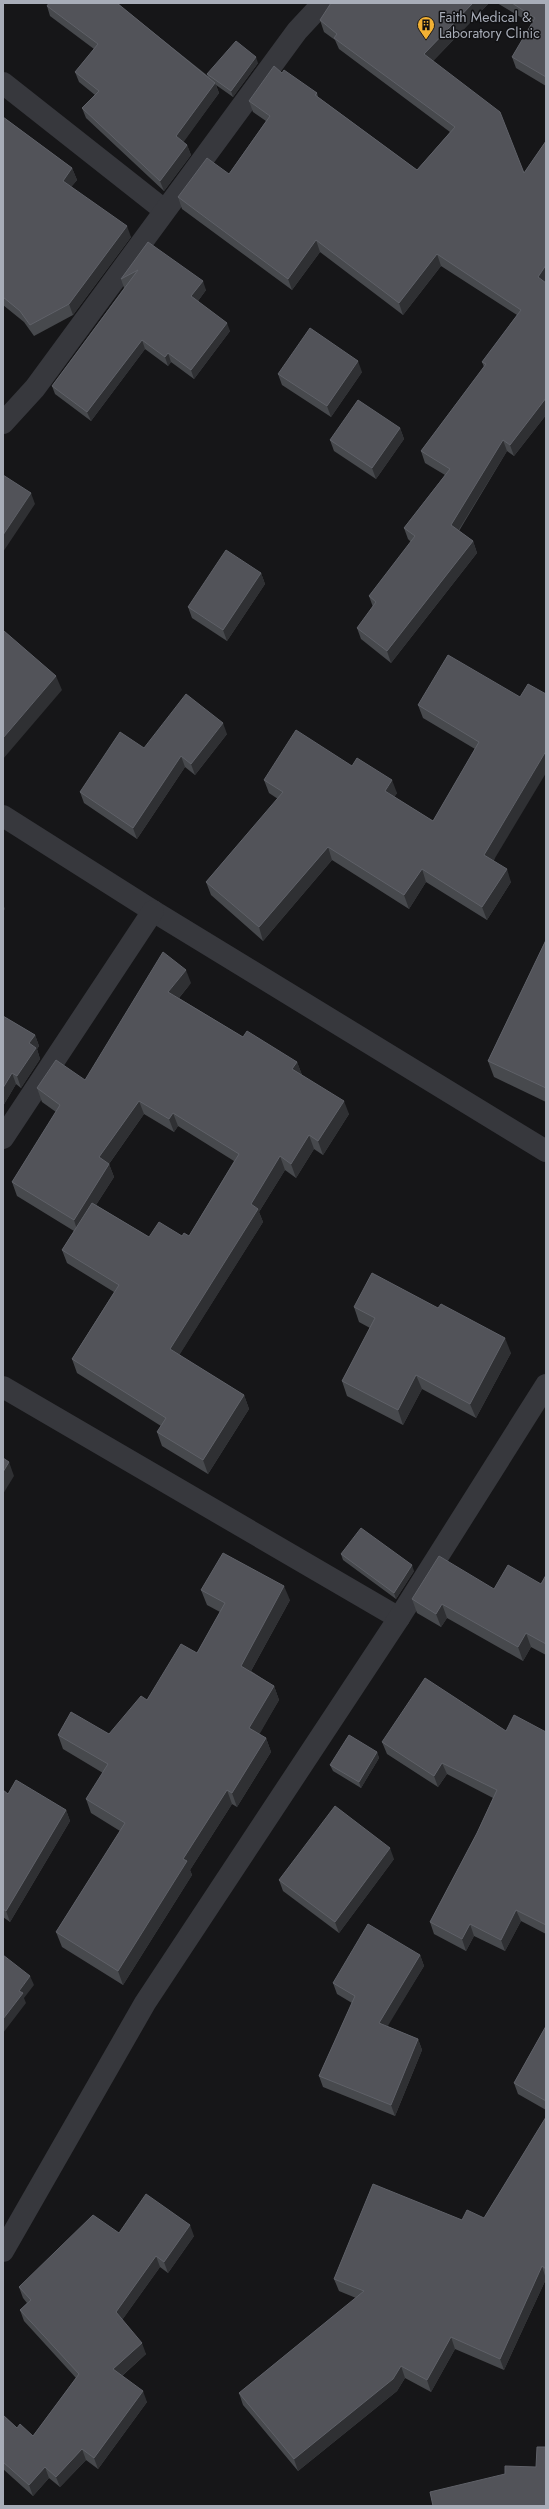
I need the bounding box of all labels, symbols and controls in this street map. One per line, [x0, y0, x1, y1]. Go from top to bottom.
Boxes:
place label: Faith Medical & Laboratory Clinic [439, 7, 540, 43]
building icon: Faith Medical & Laboratory Clinic [416, 15, 436, 40]

